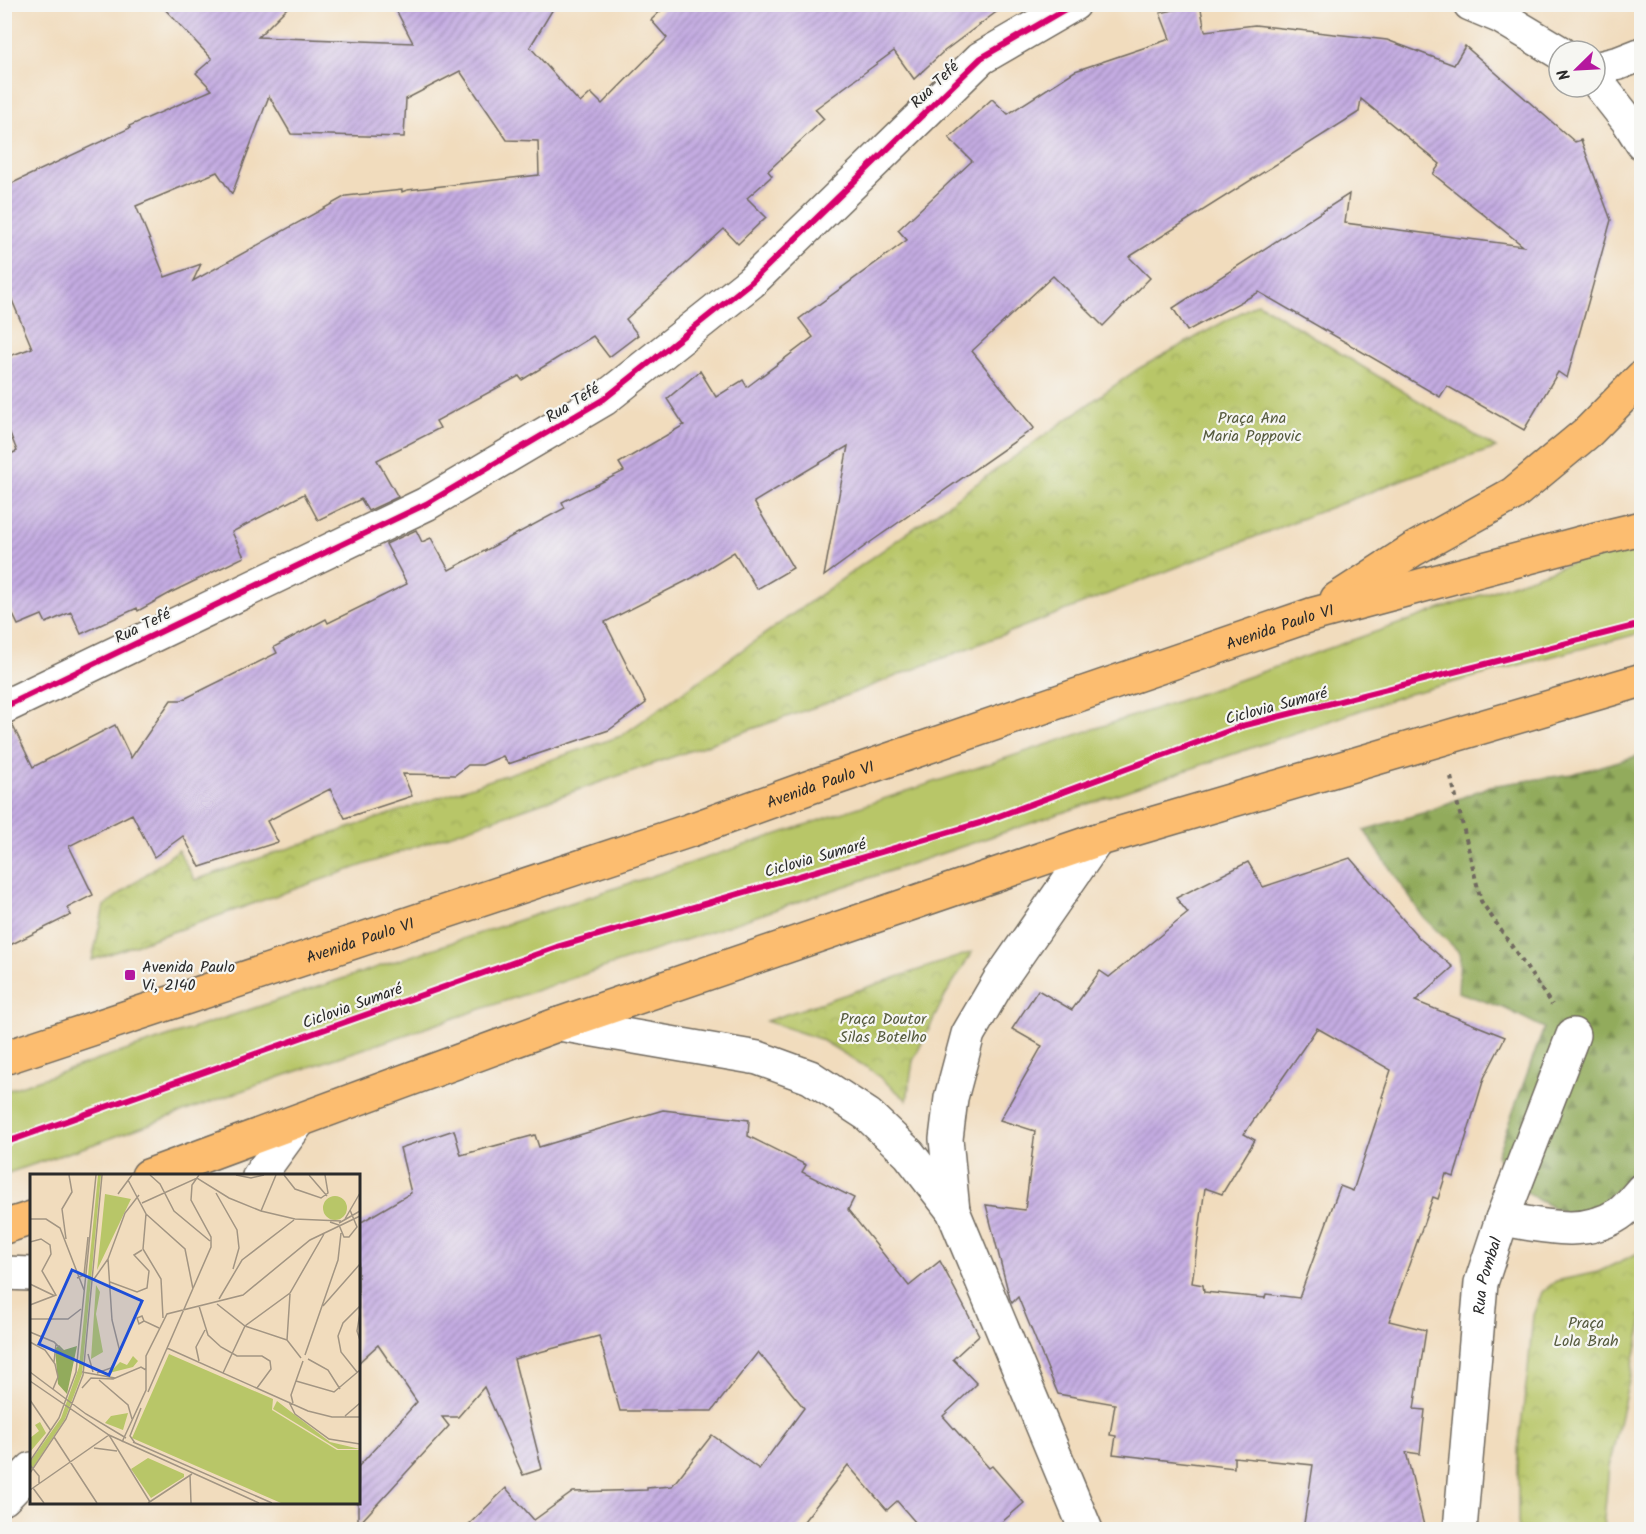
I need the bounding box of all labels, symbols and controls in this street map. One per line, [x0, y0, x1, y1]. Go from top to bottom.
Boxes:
north arrow [1547, 39, 1607, 99]
street label: Rua Tefé [905, 55, 966, 115]
text: N [1551, 65, 1578, 84]
street label: Rua Tefé [541, 376, 606, 430]
park label: Praça Ana Maria Poppovic [1202, 406, 1302, 449]
street label: Avenida Paulo VI [1223, 598, 1337, 657]
street label: Rua Tefé [110, 602, 176, 651]
street label: Ciclovia Sumaré [1222, 681, 1331, 732]
street label: Avenida Paulo VI [763, 755, 878, 816]
street label: Ciclovia Sumaré [762, 832, 870, 885]
street label: Avenida Paulo VI [303, 912, 418, 971]
place label: Avenida Paulo Vi, 2140 [142, 955, 235, 998]
marker: Avenida Paulo Vi, 2140 [123, 968, 137, 982]
street label: Ciclovia Sumaré [299, 976, 407, 1036]
park label: Praça Doutor Silas Botelho [839, 1007, 928, 1050]
inset map [30, 1174, 360, 1504]
street label: Rua Pombal [1467, 1234, 1509, 1316]
park label: Praça Lola Brah [1553, 1311, 1619, 1354]

